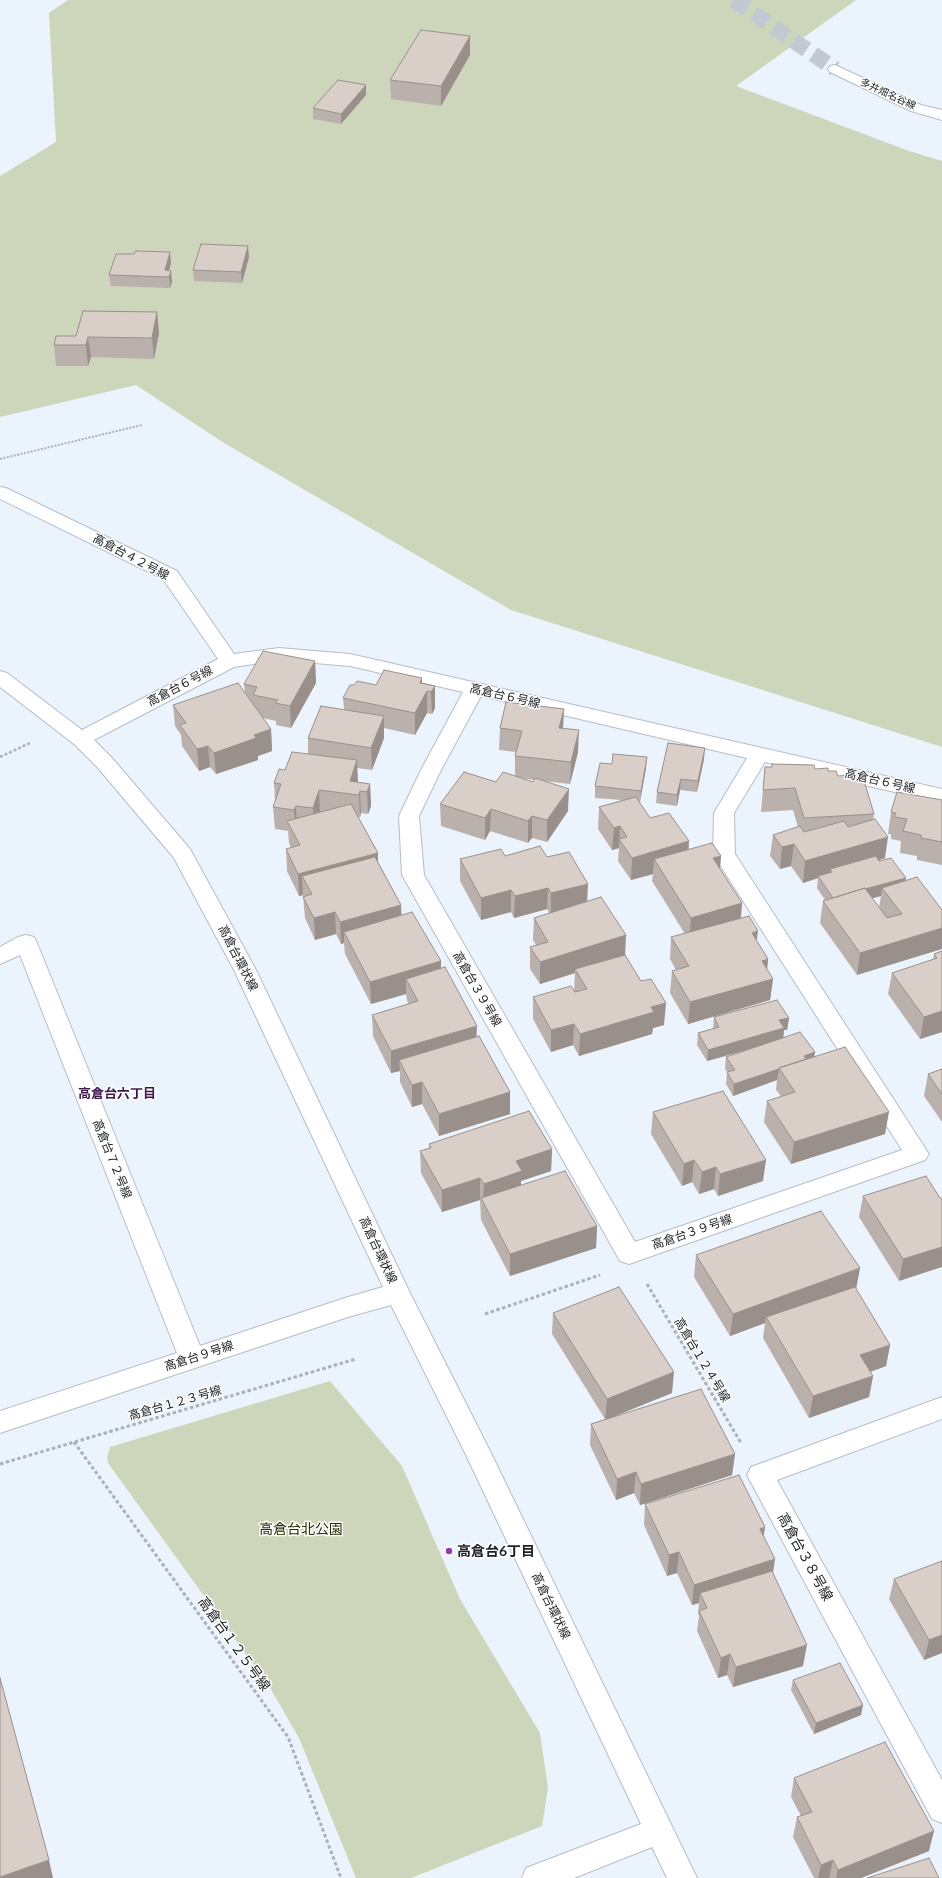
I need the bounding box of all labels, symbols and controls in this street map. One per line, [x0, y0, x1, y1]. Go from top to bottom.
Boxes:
street label: 多井畑名谷線 [858, 76, 918, 112]
street label: 高倉台４２号線 [91, 531, 171, 583]
street label: 高倉台６号線 [145, 663, 215, 709]
street label: 高倉台６号線 [468, 681, 542, 711]
street label: 高倉台６号線 [843, 766, 917, 796]
street label: 高倉台環状線 [215, 923, 261, 993]
street label: 高倉台３９号線 [450, 949, 504, 1029]
district label: 高倉台六丁目 [78, 1086, 156, 1102]
street label: 高倉台７２号線 [90, 1117, 134, 1201]
street label: 高倉台３９号線 [650, 1212, 734, 1252]
street label: 高倉台環状線 [356, 1214, 400, 1286]
street label: 高倉台１２４号線 [671, 1315, 733, 1405]
street label: 高倉台９号線 [163, 1338, 235, 1374]
street label: 高倉台１２３号線 [127, 1383, 223, 1423]
street label: 高倉台３８号線 [774, 1510, 836, 1604]
park label: 高倉台北公園 [259, 1521, 343, 1537]
place label: 高倉台6丁目 [457, 1543, 535, 1559]
marker: 高倉台6丁目 [444, 1546, 454, 1556]
street label: 高倉台環状線 [529, 1570, 573, 1642]
street label: 高倉台１２５号線 [194, 1594, 274, 1694]

